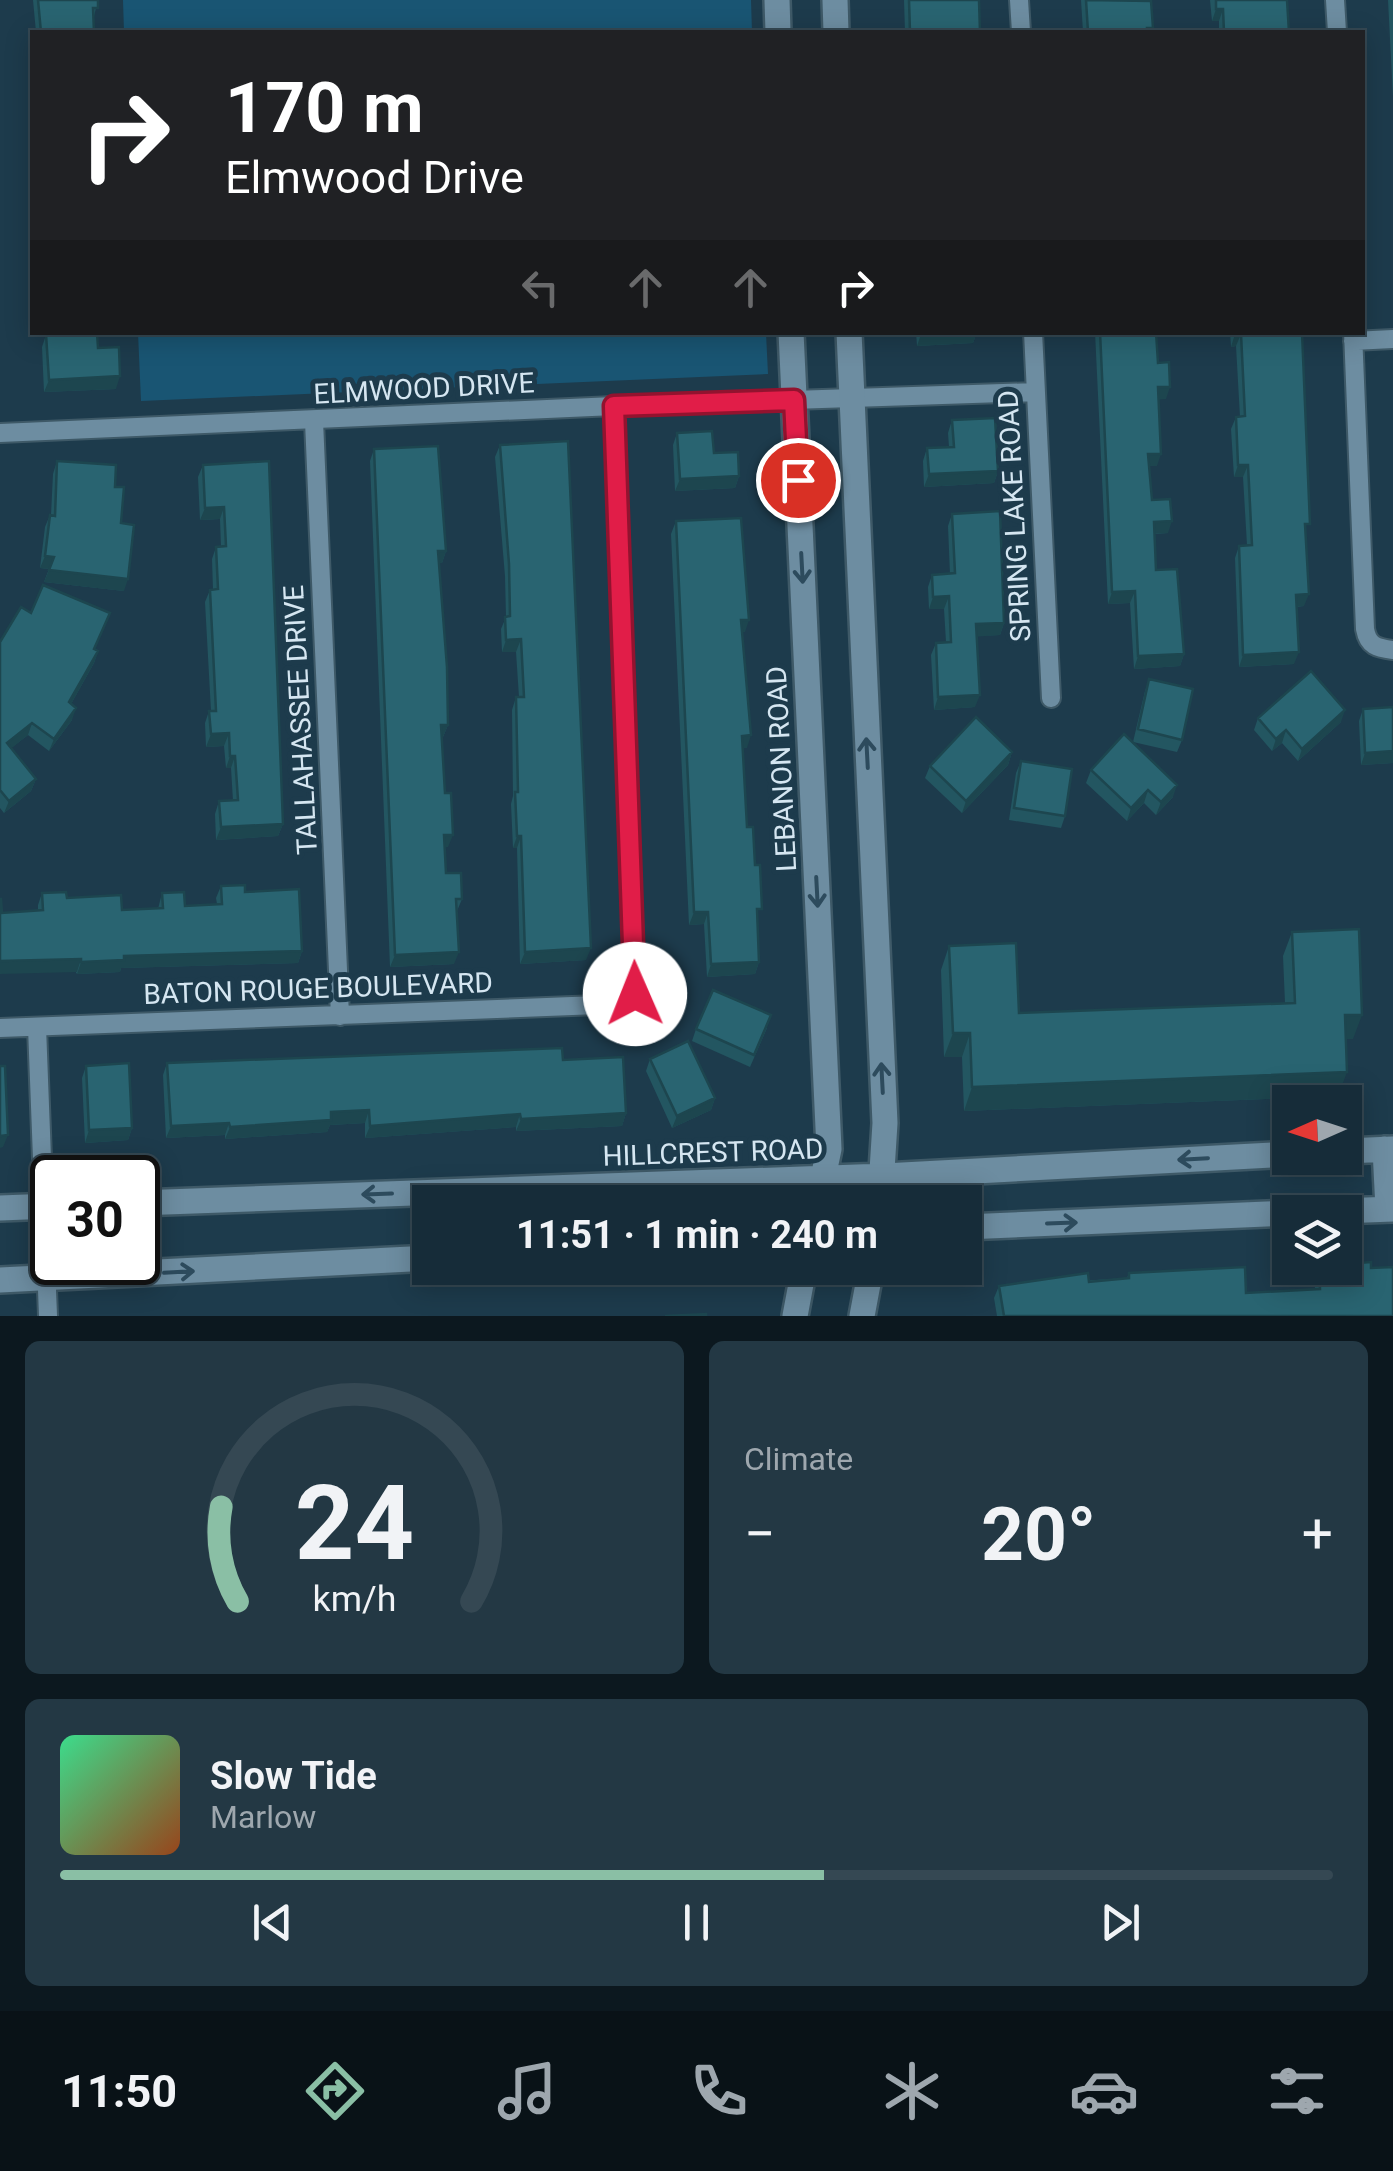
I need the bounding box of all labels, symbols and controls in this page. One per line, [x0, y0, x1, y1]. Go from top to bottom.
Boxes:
text: 170 m [225, 67, 424, 149]
icon: right [60, 70, 190, 200]
text: Elmwood Drive [225, 151, 524, 204]
icon: left [513, 260, 568, 315]
icon: ahead [618, 260, 673, 315]
icon: ahead [723, 260, 778, 315]
icon: right [828, 260, 883, 315]
street label: ELMWOOD DRIVE [313, 366, 535, 411]
street label: SPRING LAKE ROAD [991, 389, 1038, 643]
pin [756, 438, 841, 523]
icon: arrive [771, 453, 826, 508]
one-way arrow [792, 551, 811, 583]
street label: TALLAHASSEE DRIVE [277, 584, 324, 856]
street label: LEBANON ROAD [760, 665, 803, 873]
one-way arrow [857, 738, 876, 770]
one-way arrow [807, 876, 826, 908]
position arrow [583, 942, 687, 1046]
street label: BATON ROUGE BOULEVARD [143, 966, 493, 1011]
one-way arrow [873, 1063, 892, 1095]
north arrow [1272, 1085, 1362, 1175]
map controls [1272, 1085, 1362, 1285]
street label: HILLCREST ROAD [602, 1132, 824, 1173]
one-way arrow [1177, 1150, 1209, 1169]
speed limit sign: 30 [30, 1155, 160, 1285]
one-way arrow [362, 1185, 394, 1204]
button: layers [1272, 1195, 1362, 1285]
text: 11:51 · 1 min · 240 m [516, 1213, 878, 1257]
one-way arrow [1046, 1213, 1078, 1232]
one-way arrow [163, 1262, 195, 1281]
text: Climate [744, 1440, 853, 1478]
text: 24 [295, 1463, 414, 1584]
text: 20° [981, 1490, 1096, 1578]
text: − [744, 1502, 775, 1566]
text: + [1302, 1502, 1333, 1566]
text: km/h [313, 1578, 396, 1620]
text: Slow Tide [210, 1754, 377, 1798]
text: Marlow [210, 1798, 316, 1836]
icon: previous [245, 1895, 300, 1950]
icon: pause [669, 1895, 724, 1950]
icon: next [1093, 1895, 1148, 1950]
icon: directions [300, 2056, 370, 2126]
icon: music [492, 2056, 562, 2126]
icon: phone [684, 2056, 754, 2126]
icon: climate [877, 2056, 947, 2126]
icon: car [1069, 2056, 1139, 2126]
icon: filters [1262, 2056, 1332, 2126]
text: 11:50 [61, 2065, 177, 2118]

